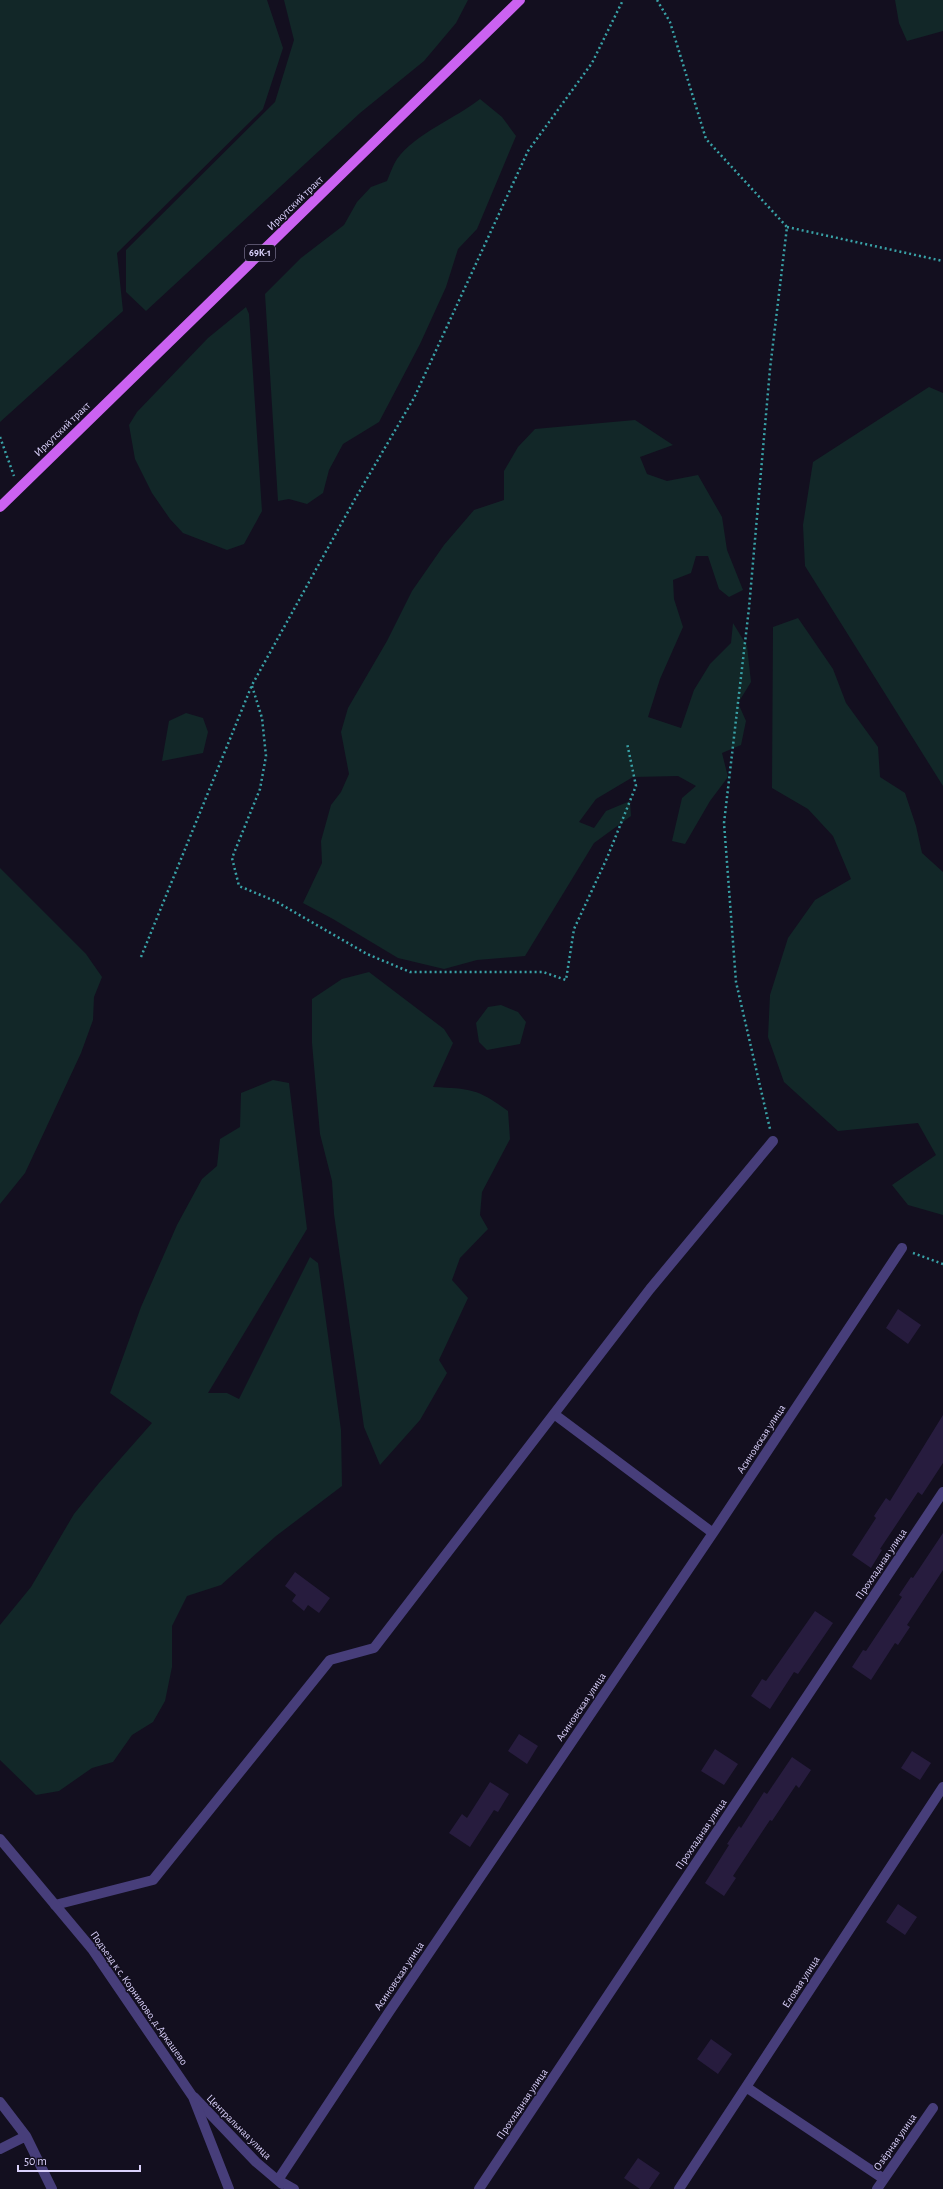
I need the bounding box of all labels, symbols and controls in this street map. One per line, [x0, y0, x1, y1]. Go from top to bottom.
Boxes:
street label: Иркутский тракт [265, 174, 325, 232]
road number: 69К-1 [245, 245, 275, 261]
street label: Иркутский тракт [32, 400, 92, 458]
street label: Асиновская улица [735, 1403, 787, 1475]
street label: Прохладная улица [853, 1527, 909, 1601]
street label: Асиновская улица [554, 1671, 608, 1743]
street label: Прохладная улица [673, 1797, 729, 1871]
street label: Подъезд к с. Корнилово, д.Аркашево [88, 1929, 190, 2067]
street label: Асиновская улица [372, 1940, 426, 2012]
street label: Еловая улица [780, 1954, 822, 2010]
street label: Прохладная улица [494, 2067, 550, 2141]
street label: Центральная улица [205, 2093, 273, 2161]
street label: Озёрная улица [871, 2112, 919, 2172]
scale bar [18, 2147, 140, 2173]
text: 50 m [24, 2155, 47, 2167]

